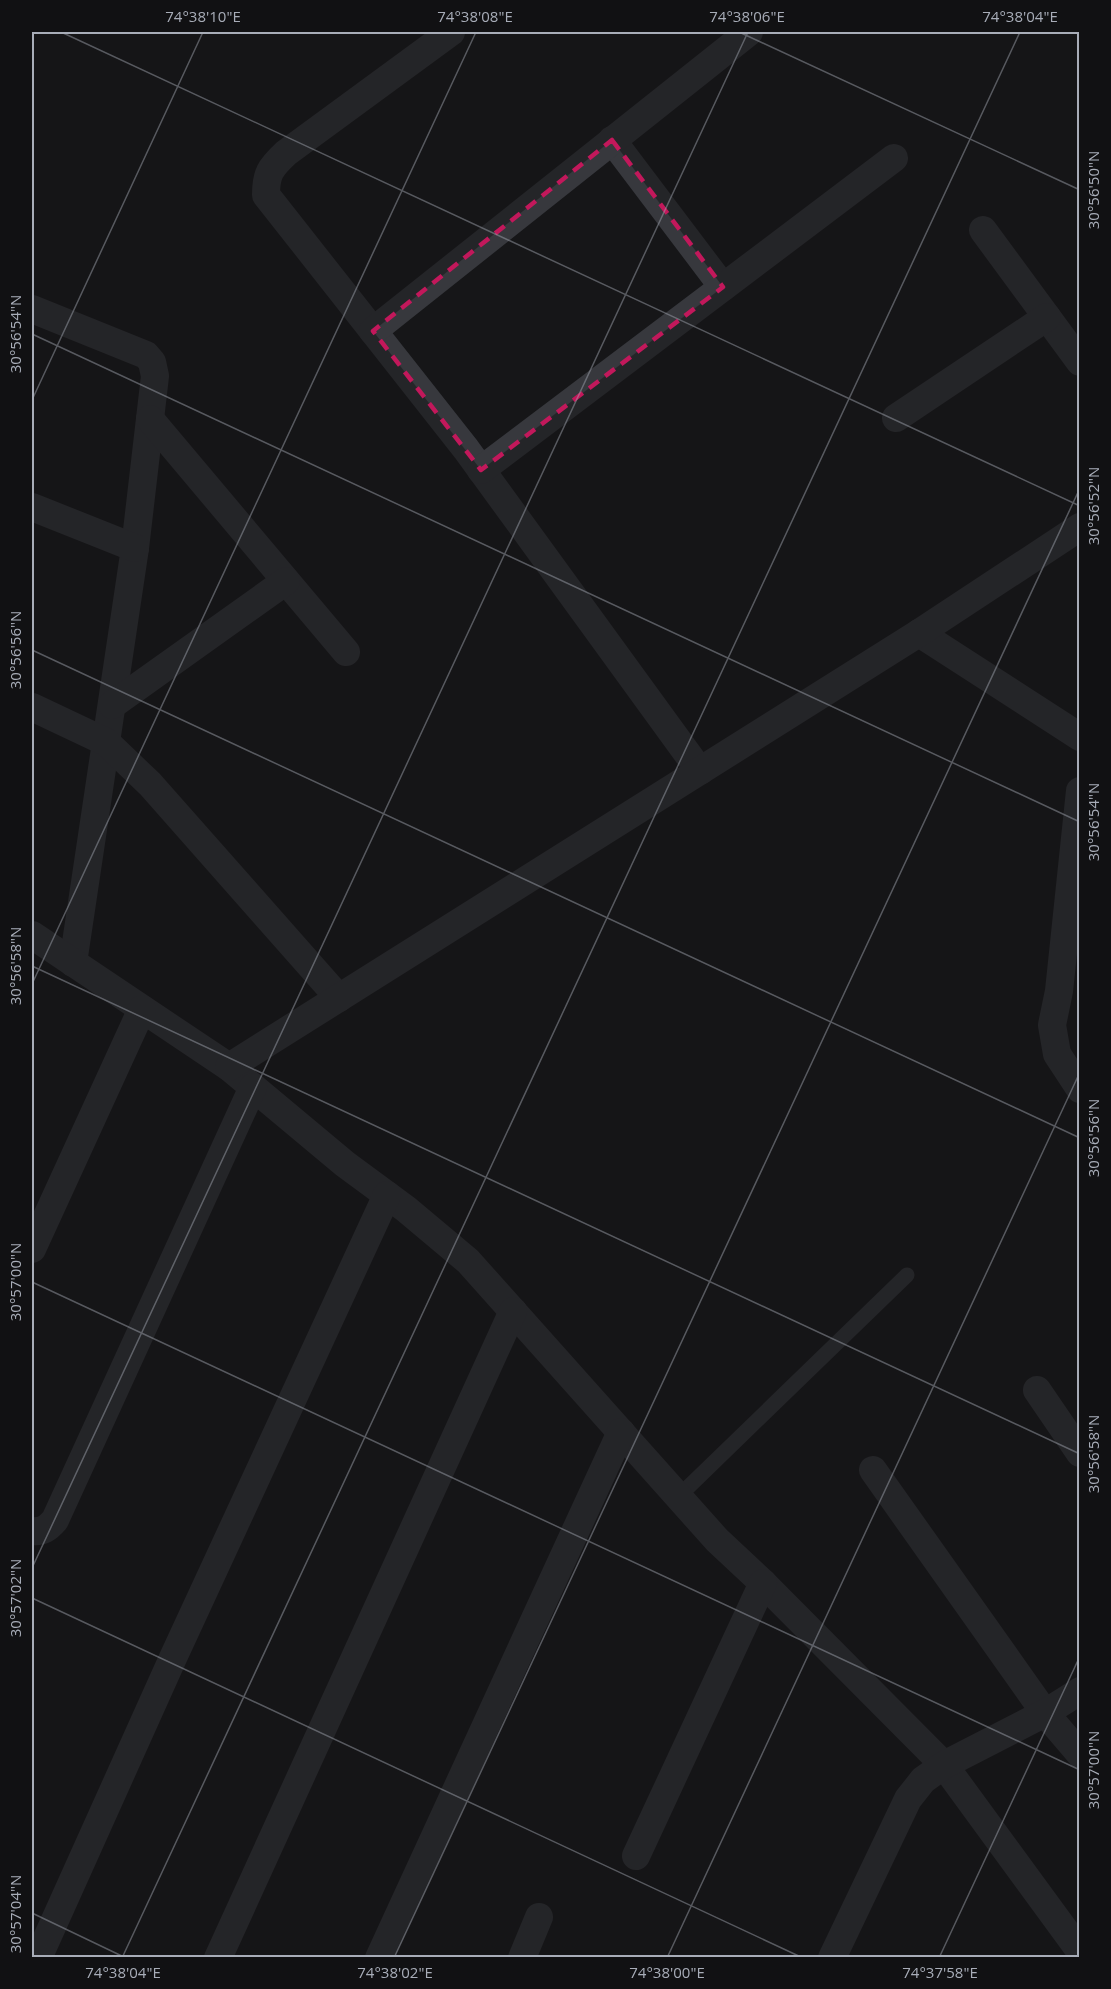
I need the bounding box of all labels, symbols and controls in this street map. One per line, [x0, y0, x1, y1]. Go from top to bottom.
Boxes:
text: 74°38'10"E [165, 6, 241, 26]
text: 74°38'08"E [437, 6, 513, 26]
text: 74°38'06"E [709, 6, 785, 26]
text: 74°38'04"E [982, 6, 1058, 26]
text: 30°56'50"N [1083, 151, 1103, 229]
text: 30°56'54"N [5, 295, 25, 373]
text: 30°56'52"N [1083, 467, 1103, 545]
text: 30°56'56"N [5, 611, 25, 689]
text: 30°56'54"N [1083, 783, 1103, 861]
text: 30°56'58"N [5, 927, 25, 1005]
text: 30°56'56"N [1083, 1099, 1103, 1177]
text: 30°57'00"N [5, 1243, 25, 1321]
text: 30°56'58"N [1083, 1415, 1103, 1493]
text: 30°57'02"N [5, 1559, 25, 1637]
text: 30°57'00"N [1083, 1731, 1103, 1809]
text: 30°57'04"N [5, 1875, 25, 1953]
text: 74°38'04"E [85, 1962, 161, 1982]
text: 74°38'02"E [357, 1962, 433, 1982]
text: 74°38'00"E [629, 1962, 705, 1982]
text: 74°37'58"E [902, 1962, 978, 1982]

